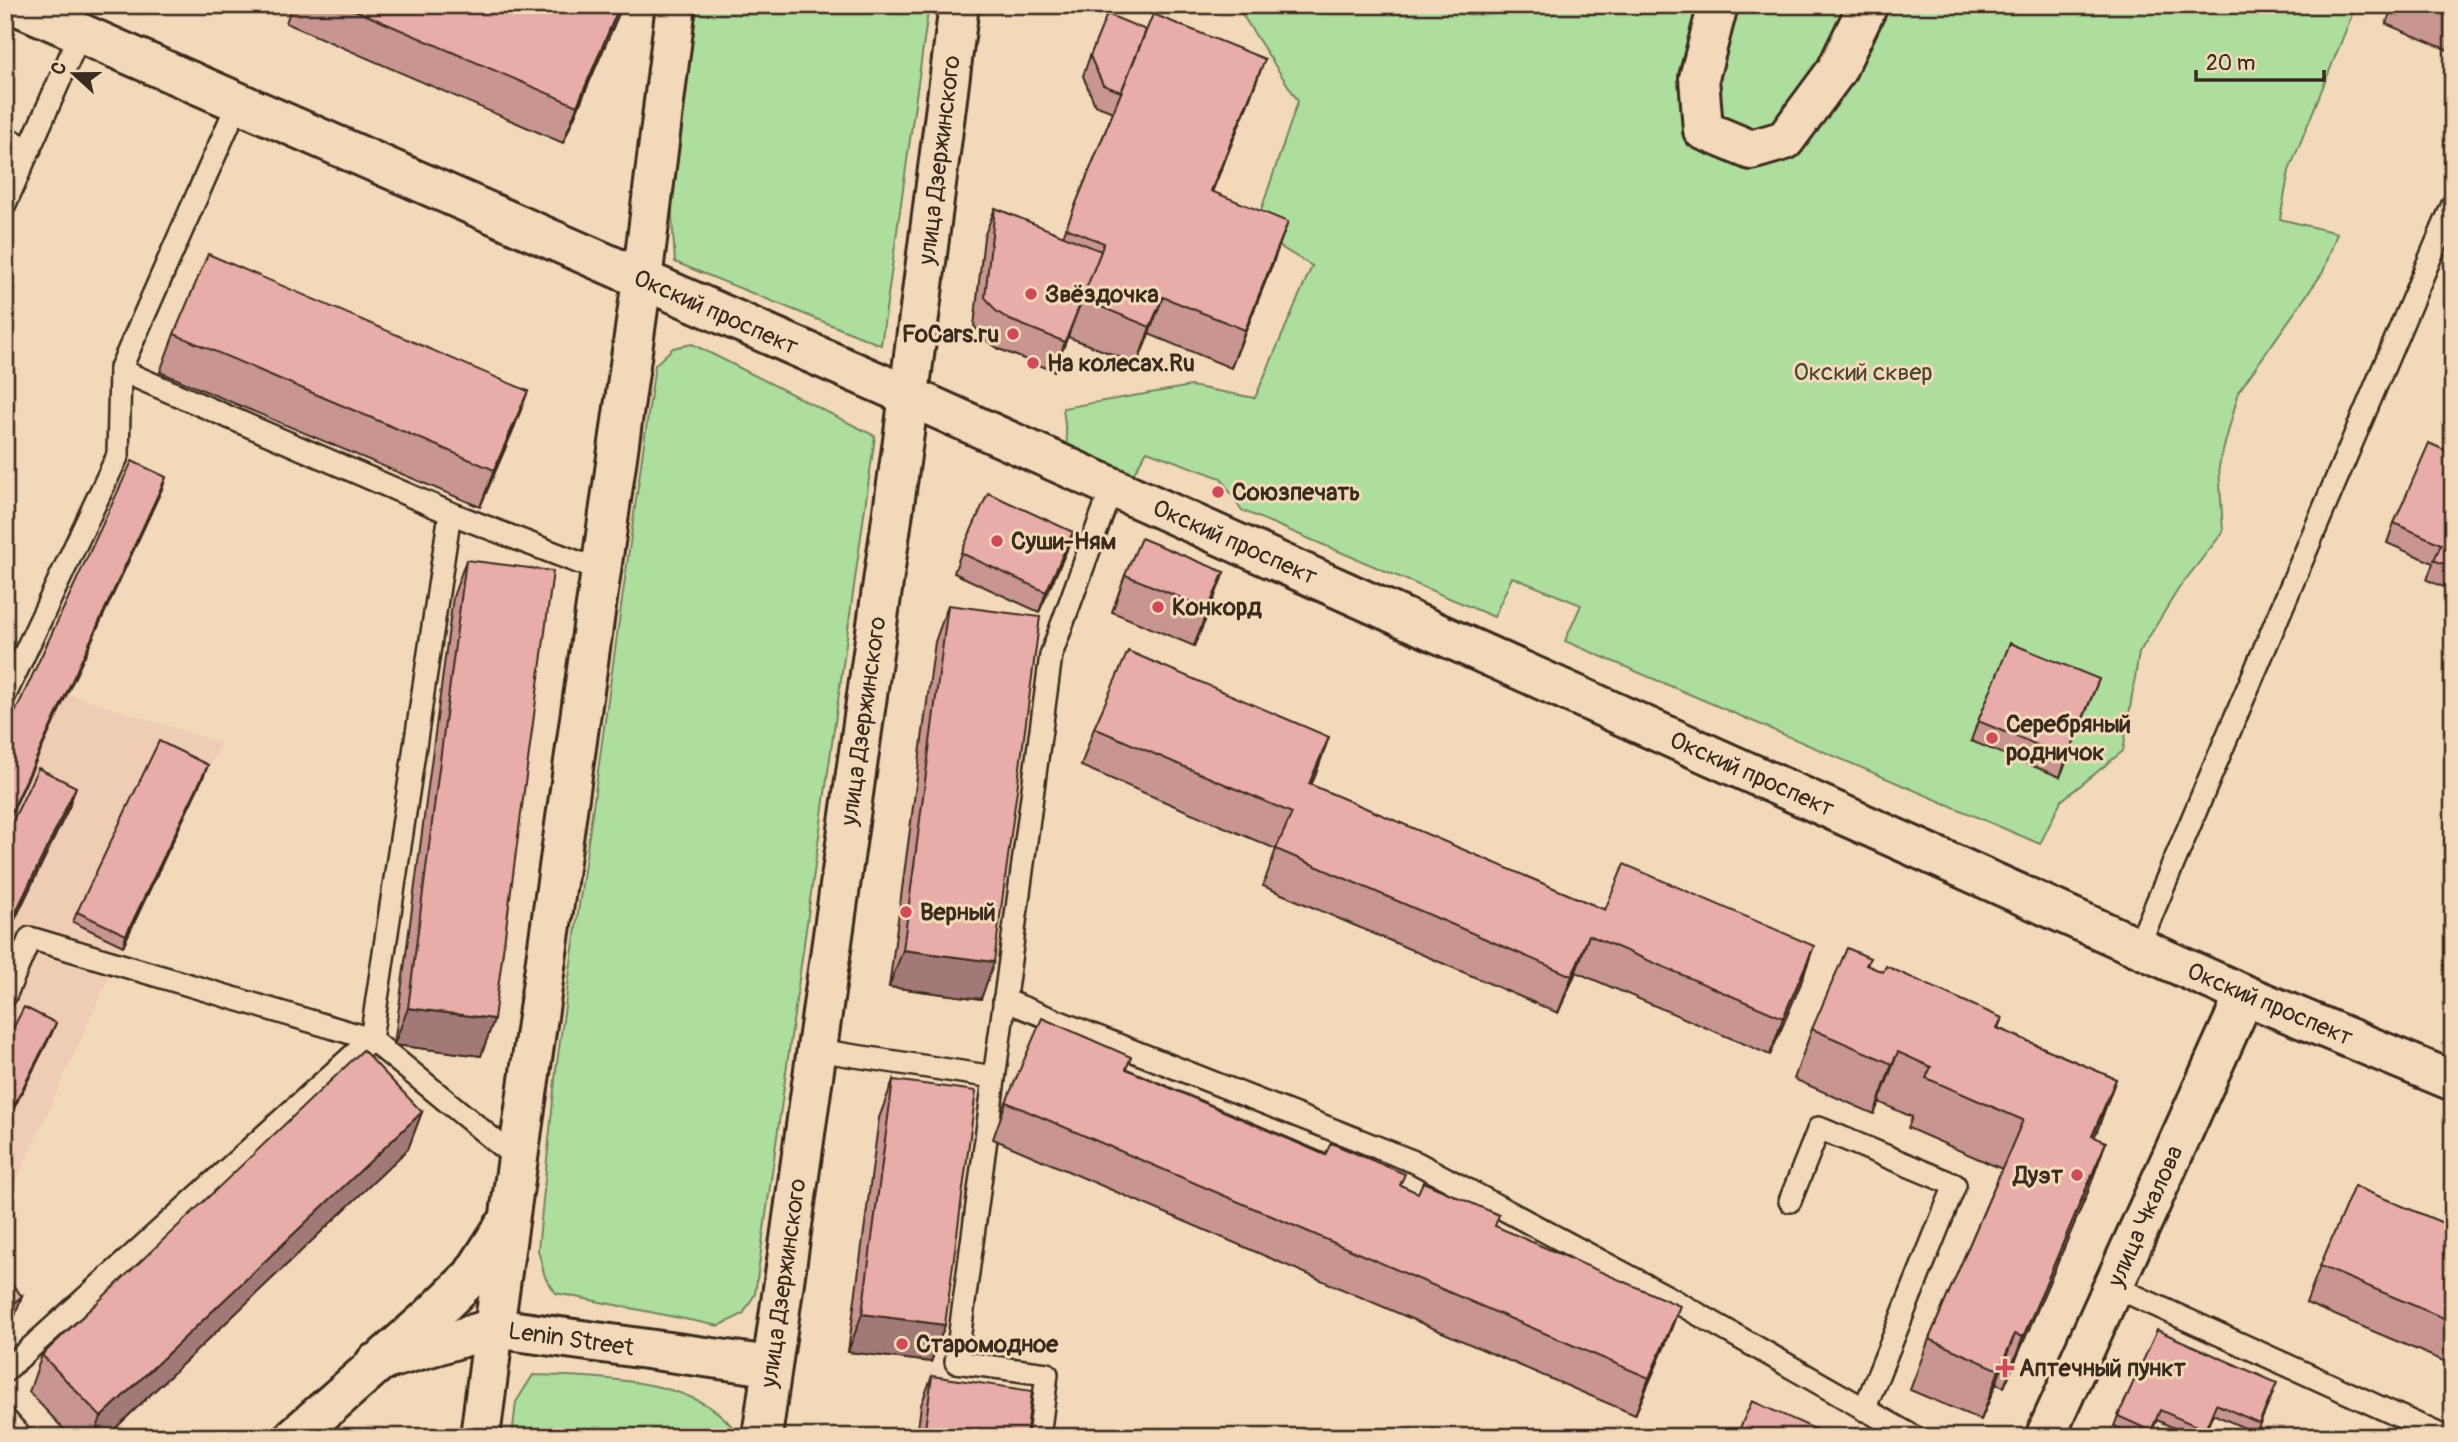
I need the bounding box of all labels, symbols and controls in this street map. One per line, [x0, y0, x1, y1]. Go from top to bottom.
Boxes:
north arrow [38, 38, 108, 108]
scale bar [2196, 38, 2323, 82]
text: 20 m [2206, 50, 2255, 77]
street label: улица Дзержинского [912, 54, 967, 267]
text: С [46, 58, 72, 78]
street label: Окский проспект [629, 263, 802, 362]
place label: Звёздочка [1045, 280, 1159, 309]
marker: Звёздочка [1023, 286, 1039, 302]
place label: FoCars.ru [902, 320, 999, 349]
marker: FoCars.ru [1005, 326, 1021, 342]
place label: На колесах.Ru [1047, 349, 1195, 378]
marker: На колесах.Ru [1025, 355, 1041, 371]
park label: Окский сквер [1793, 358, 1933, 387]
place label: Союзпечать [1232, 478, 1360, 507]
marker: Союзпечать [1210, 484, 1226, 500]
street label: Окский проспект [1148, 493, 1321, 592]
place label: Суши-Ням [1011, 527, 1116, 556]
marker: Суши-Ням [989, 533, 1005, 549]
place label: Конкорд [1172, 593, 1262, 622]
marker: Конкорд [1150, 599, 1166, 615]
street label: улица Дзержинского [834, 615, 893, 828]
place label: Серебряный родничок [2006, 710, 2131, 767]
street label: Окский проспект [1665, 725, 1838, 824]
marker: Серебряный родничок [1984, 730, 2000, 746]
place label: Верный [920, 898, 996, 927]
marker: Верный [898, 904, 914, 920]
street label: Окский проспект [2183, 957, 2357, 1052]
street label: улица Чкалова [2101, 1141, 2189, 1292]
place label: Дуэт [2011, 1161, 2064, 1190]
marker: Дуэт [2069, 1167, 2085, 1183]
street label: улица Дзержинского [754, 1177, 813, 1390]
street label: Lenin Street [506, 1316, 636, 1363]
place label: Старомодное [916, 1330, 1059, 1359]
marker: Старомодное [894, 1336, 910, 1352]
place label: Аптечный пункт [2019, 1354, 2187, 1383]
marker: Аптечный пункт [1997, 1360, 2013, 1376]

